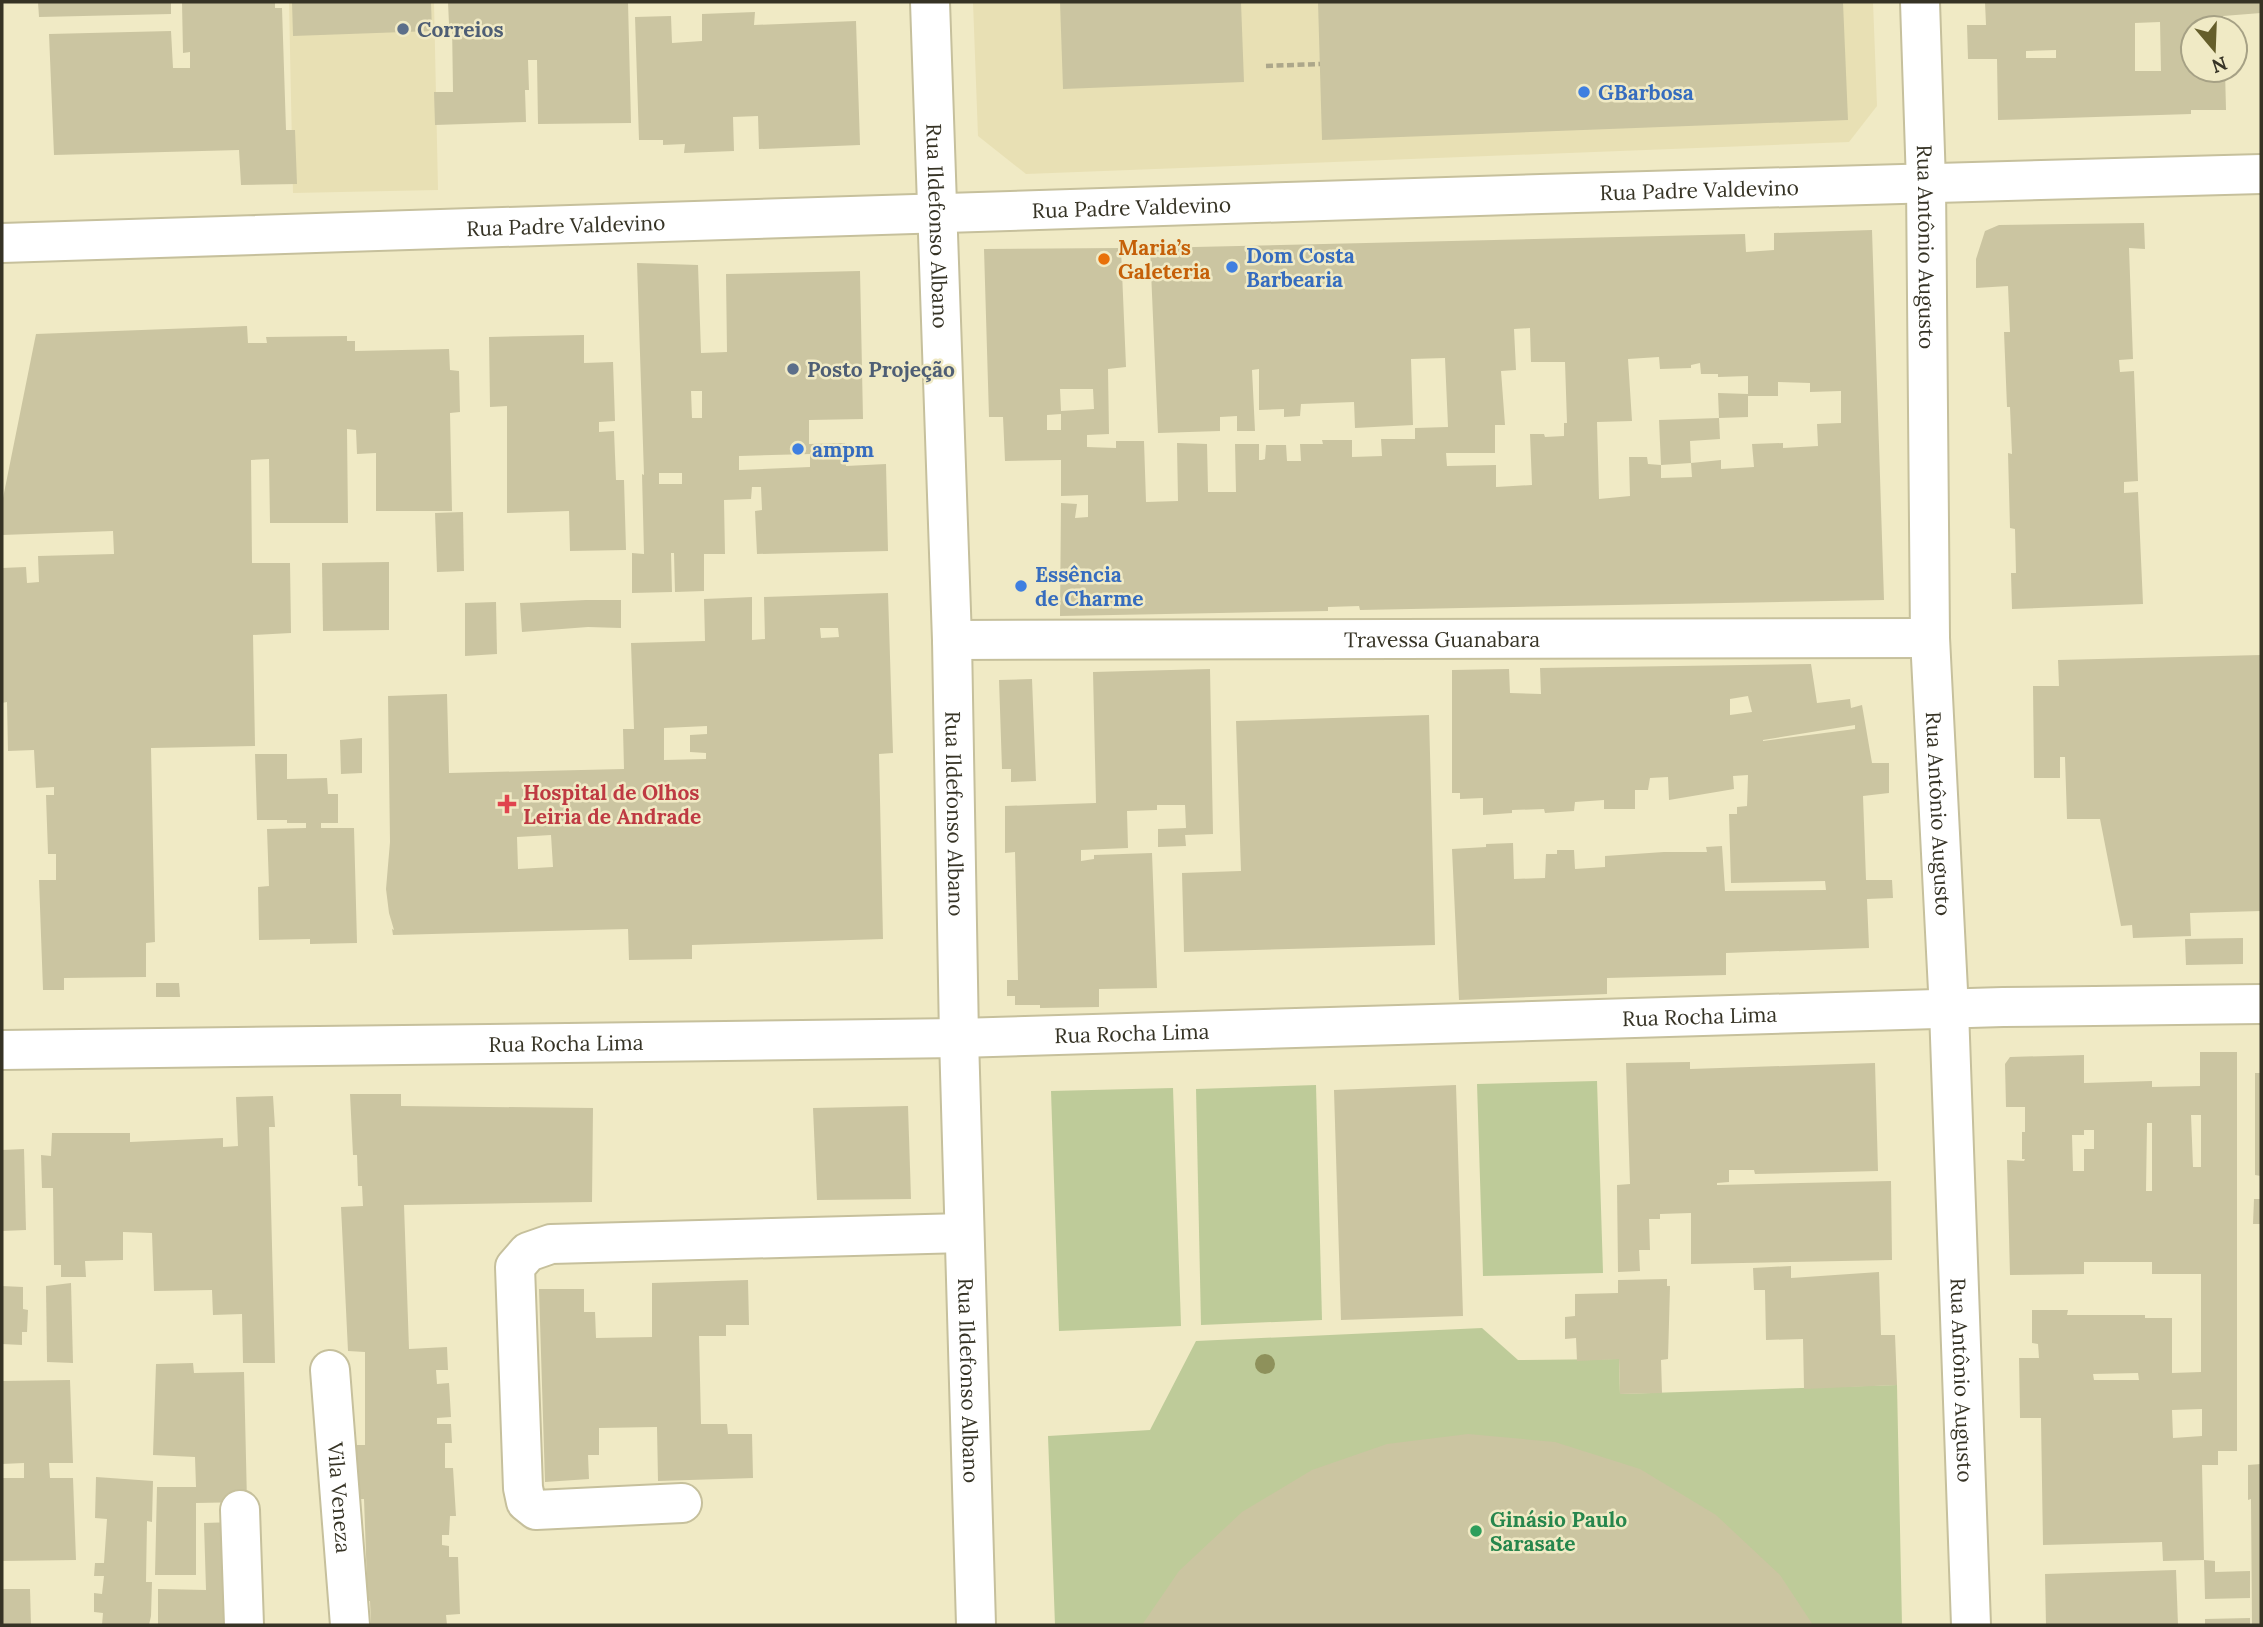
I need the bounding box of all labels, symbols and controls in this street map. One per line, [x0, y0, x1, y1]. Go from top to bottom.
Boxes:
north arrow [2179, 14, 2249, 84]
place label: Correios [417, 16, 504, 43]
marker: Correios [395, 21, 411, 37]
text: N [2208, 51, 2230, 79]
place label: GBarbosa [1598, 79, 1694, 106]
marker: GBarbosa [1576, 84, 1592, 100]
street label: Rua Ildefonso Albano [921, 123, 955, 329]
street label: Rua Antônio Augusto [1911, 144, 1941, 349]
street label: Rua Padre Valdevino [1599, 173, 1799, 206]
street label: Rua Padre Valdevino [1031, 190, 1231, 224]
street label: Rua Padre Valdevino [466, 208, 666, 242]
place label: Maria’s Galeteria [1118, 234, 1211, 285]
place label: Dom Costa Barbearia [1246, 242, 1355, 293]
marker: Maria’s Galeteria [1096, 251, 1112, 267]
marker: Dom Costa Barbearia [1224, 259, 1240, 275]
place label: Posto Projeção [807, 356, 955, 383]
marker: Posto Projeção [785, 361, 801, 377]
place label: ampm [812, 436, 874, 463]
marker: ampm [790, 441, 806, 457]
place label: Essência de Charme [1035, 561, 1144, 612]
marker: Essência de Charme [1013, 578, 1029, 594]
street label: Travessa Guanabara [1344, 625, 1540, 653]
street label: Rua Ildefonso Albano [940, 711, 970, 917]
street label: Rua Antônio Augusto [1920, 711, 1958, 917]
place label: Hospital de Olhos Leiria de Andrade [523, 779, 701, 830]
marker: Hospital de Olhos Leiria de Andrade [497, 794, 517, 814]
street label: Rua Rocha Lima [1622, 1000, 1778, 1032]
street label: Rua Rocha Lima [1054, 1017, 1210, 1049]
street label: Rua Rocha Lima [488, 1028, 644, 1057]
street label: Rua Ildefonso Albano [952, 1277, 985, 1483]
street label: Rua Antônio Augusto [1945, 1277, 1979, 1483]
street label: Vila Veneza [322, 1440, 358, 1554]
place label: Ginásio Paulo Sarasate [1490, 1506, 1627, 1557]
marker: Ginásio Paulo Sarasate [1468, 1523, 1484, 1539]

